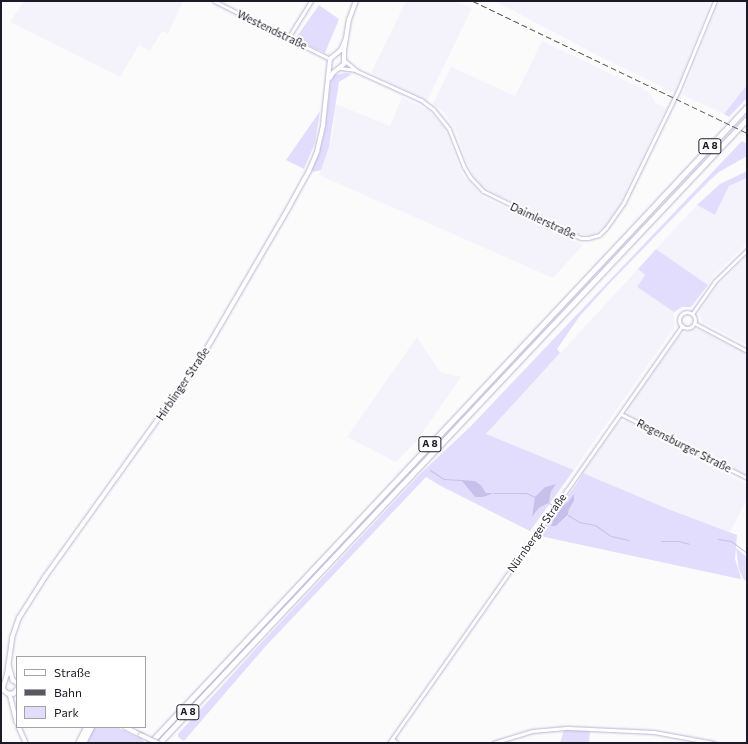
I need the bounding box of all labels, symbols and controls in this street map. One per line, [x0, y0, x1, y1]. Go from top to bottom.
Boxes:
street label: Westendstraße [235, 7, 309, 53]
road number: A 8 [698, 138, 722, 154]
street label: Daimlerstraße [508, 200, 578, 242]
street label: Hirblinger Straße [154, 345, 212, 423]
street label: Regensburger Straße [635, 416, 733, 476]
road number: A 8 [418, 436, 442, 452]
street label: Nürnberger Straße [505, 491, 569, 575]
legend [16, 656, 146, 728]
text: Straße [54, 665, 90, 679]
text: Bahn [54, 685, 82, 699]
road number: A 8 [176, 704, 200, 720]
text: Park [54, 705, 79, 719]

